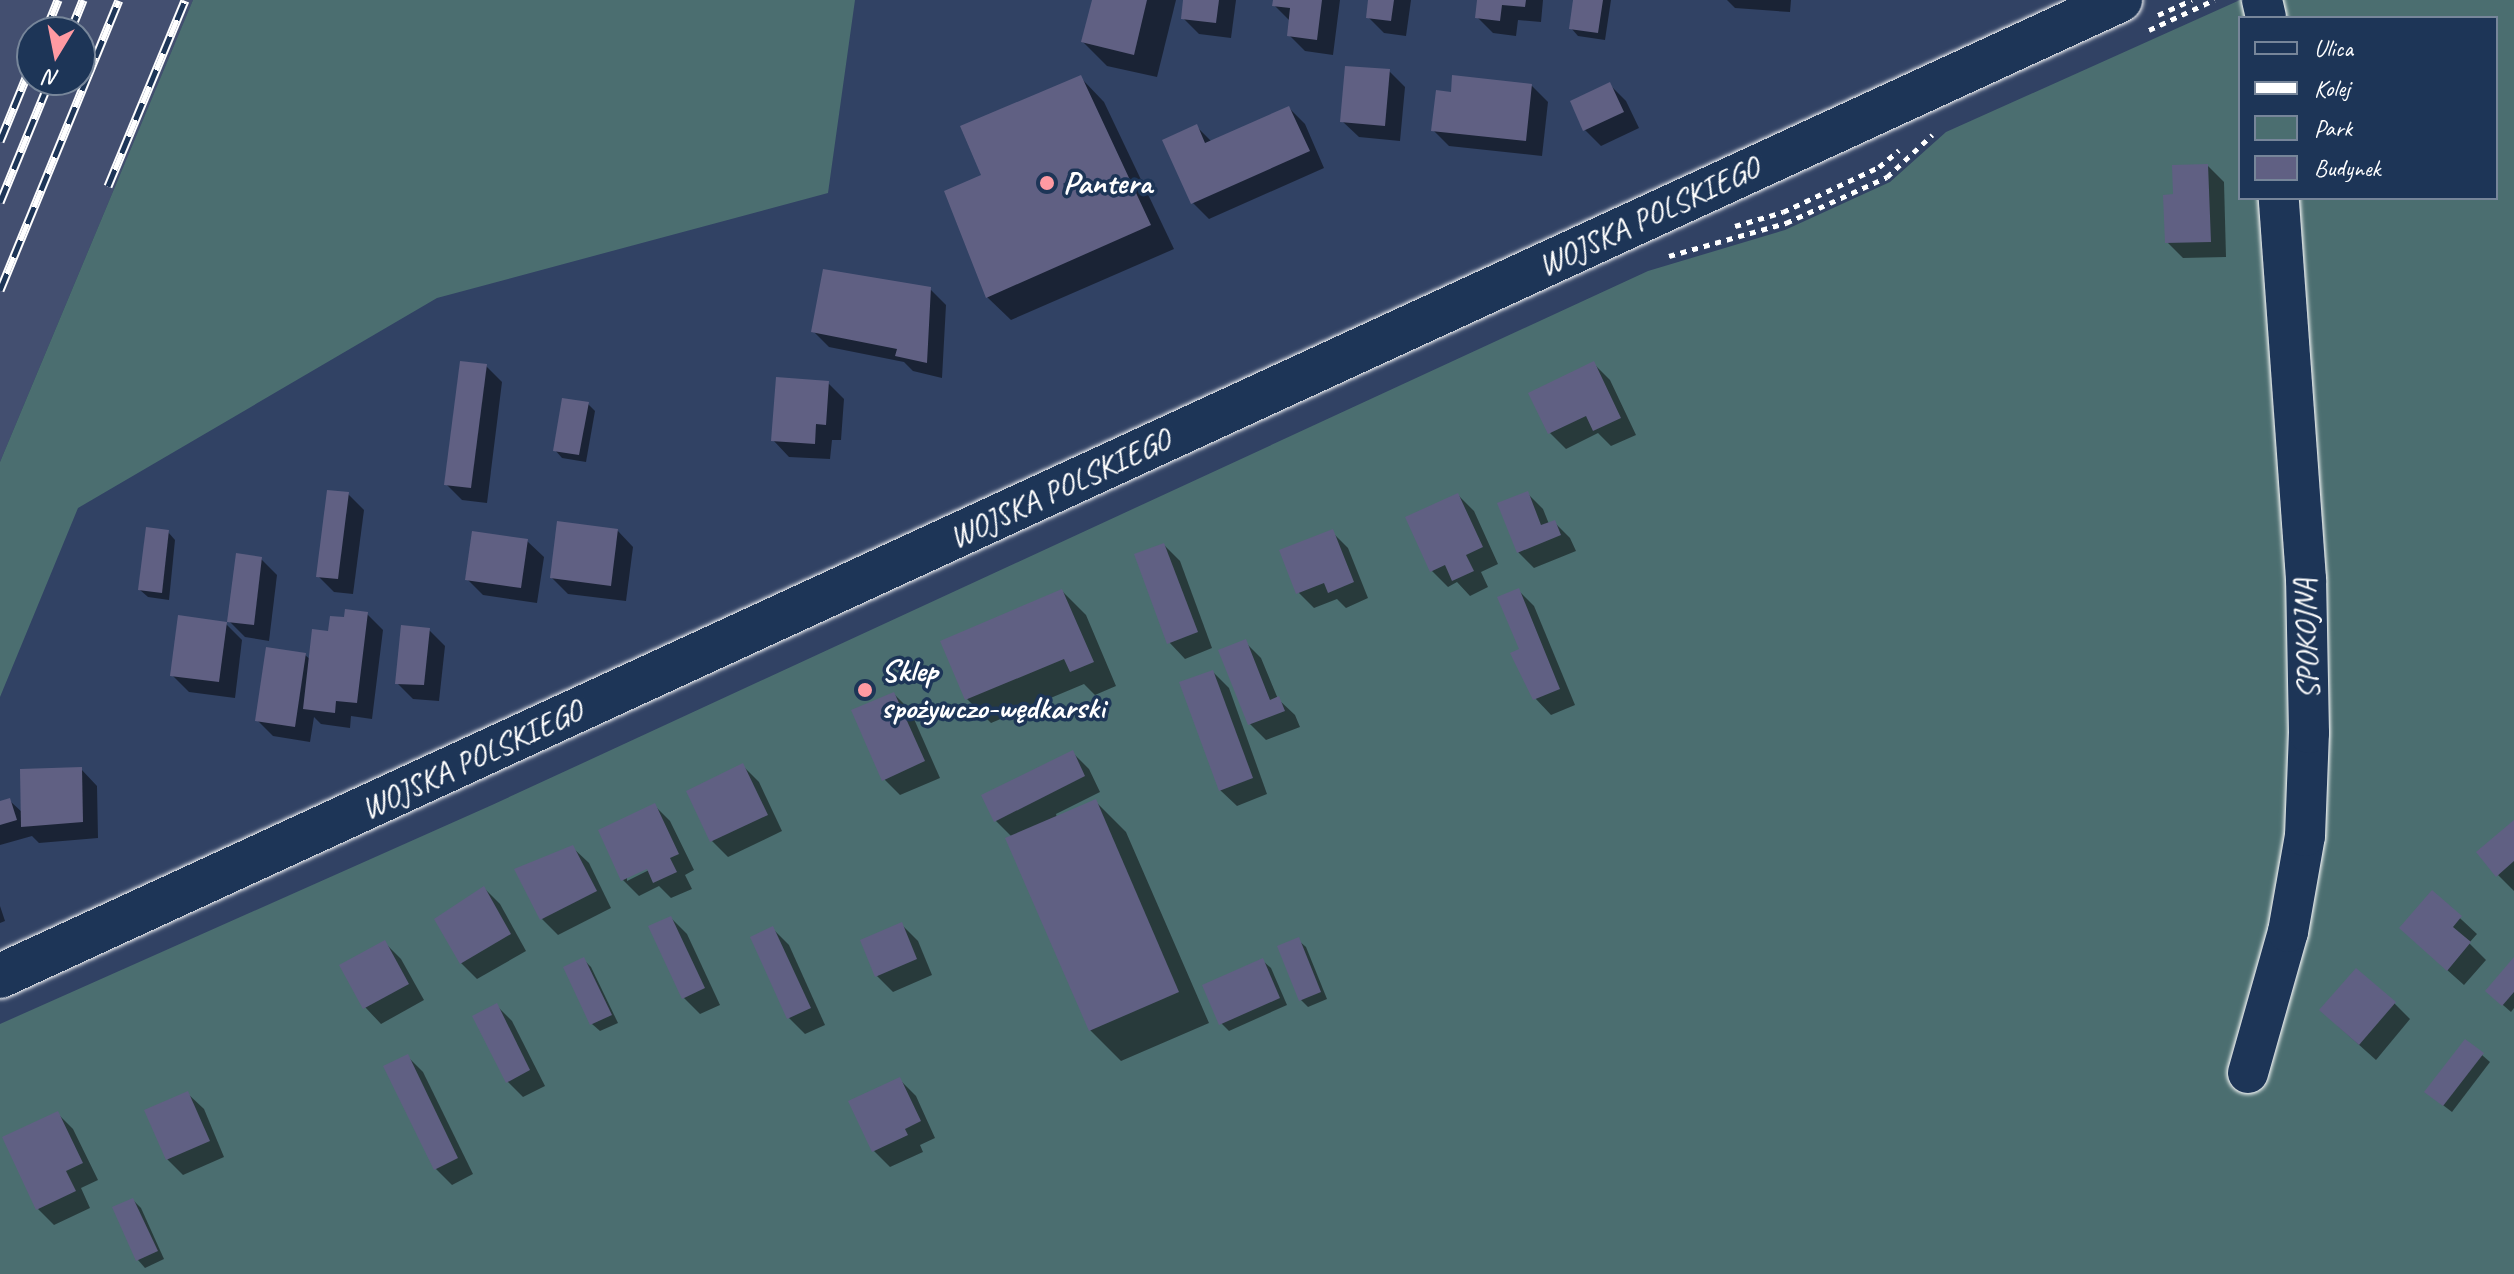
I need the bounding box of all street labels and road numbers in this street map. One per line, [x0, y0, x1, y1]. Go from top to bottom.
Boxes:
street label: WOJSKA POLSKIEGO [1533, 149, 1765, 285]
street label: WOJSKA POLSKIEGO [944, 421, 1176, 557]
street label: SPOKOJNA [2286, 578, 2328, 700]
street label: WOJSKA POLSKIEGO [356, 692, 588, 828]

